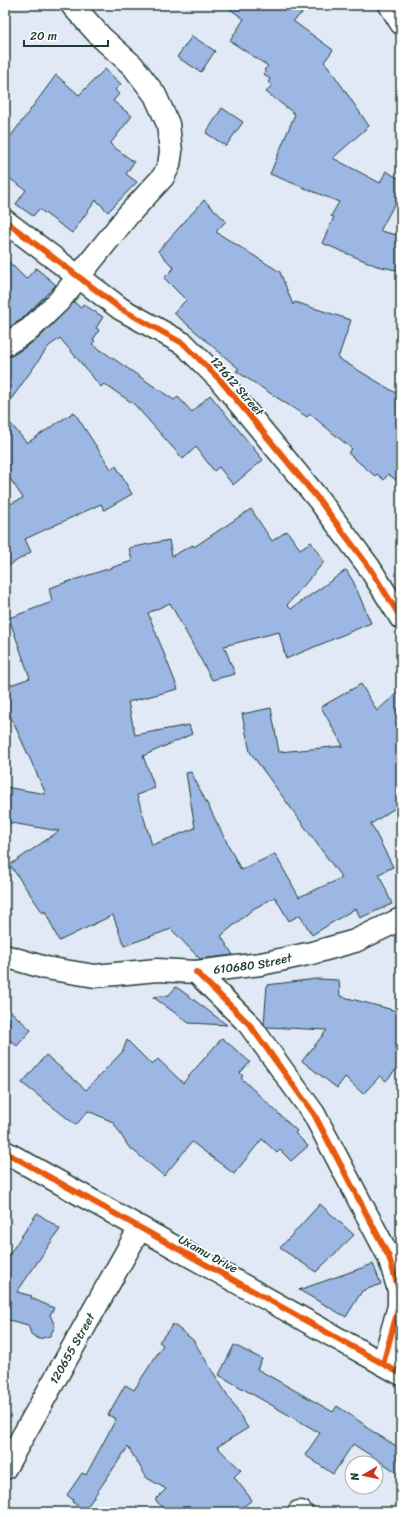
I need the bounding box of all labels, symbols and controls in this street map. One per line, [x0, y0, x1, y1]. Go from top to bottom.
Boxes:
scale bar [24, 22, 108, 48]
text: 20 m [30, 25, 57, 47]
street label: 121612 Street [204, 351, 270, 422]
street label: 610680 Street [212, 946, 295, 981]
street label: Uxamu Drive [174, 1229, 242, 1279]
street label: 120655 Street [43, 1308, 102, 1389]
north arrow [344, 1455, 384, 1495]
text: N [345, 1471, 365, 1483]

